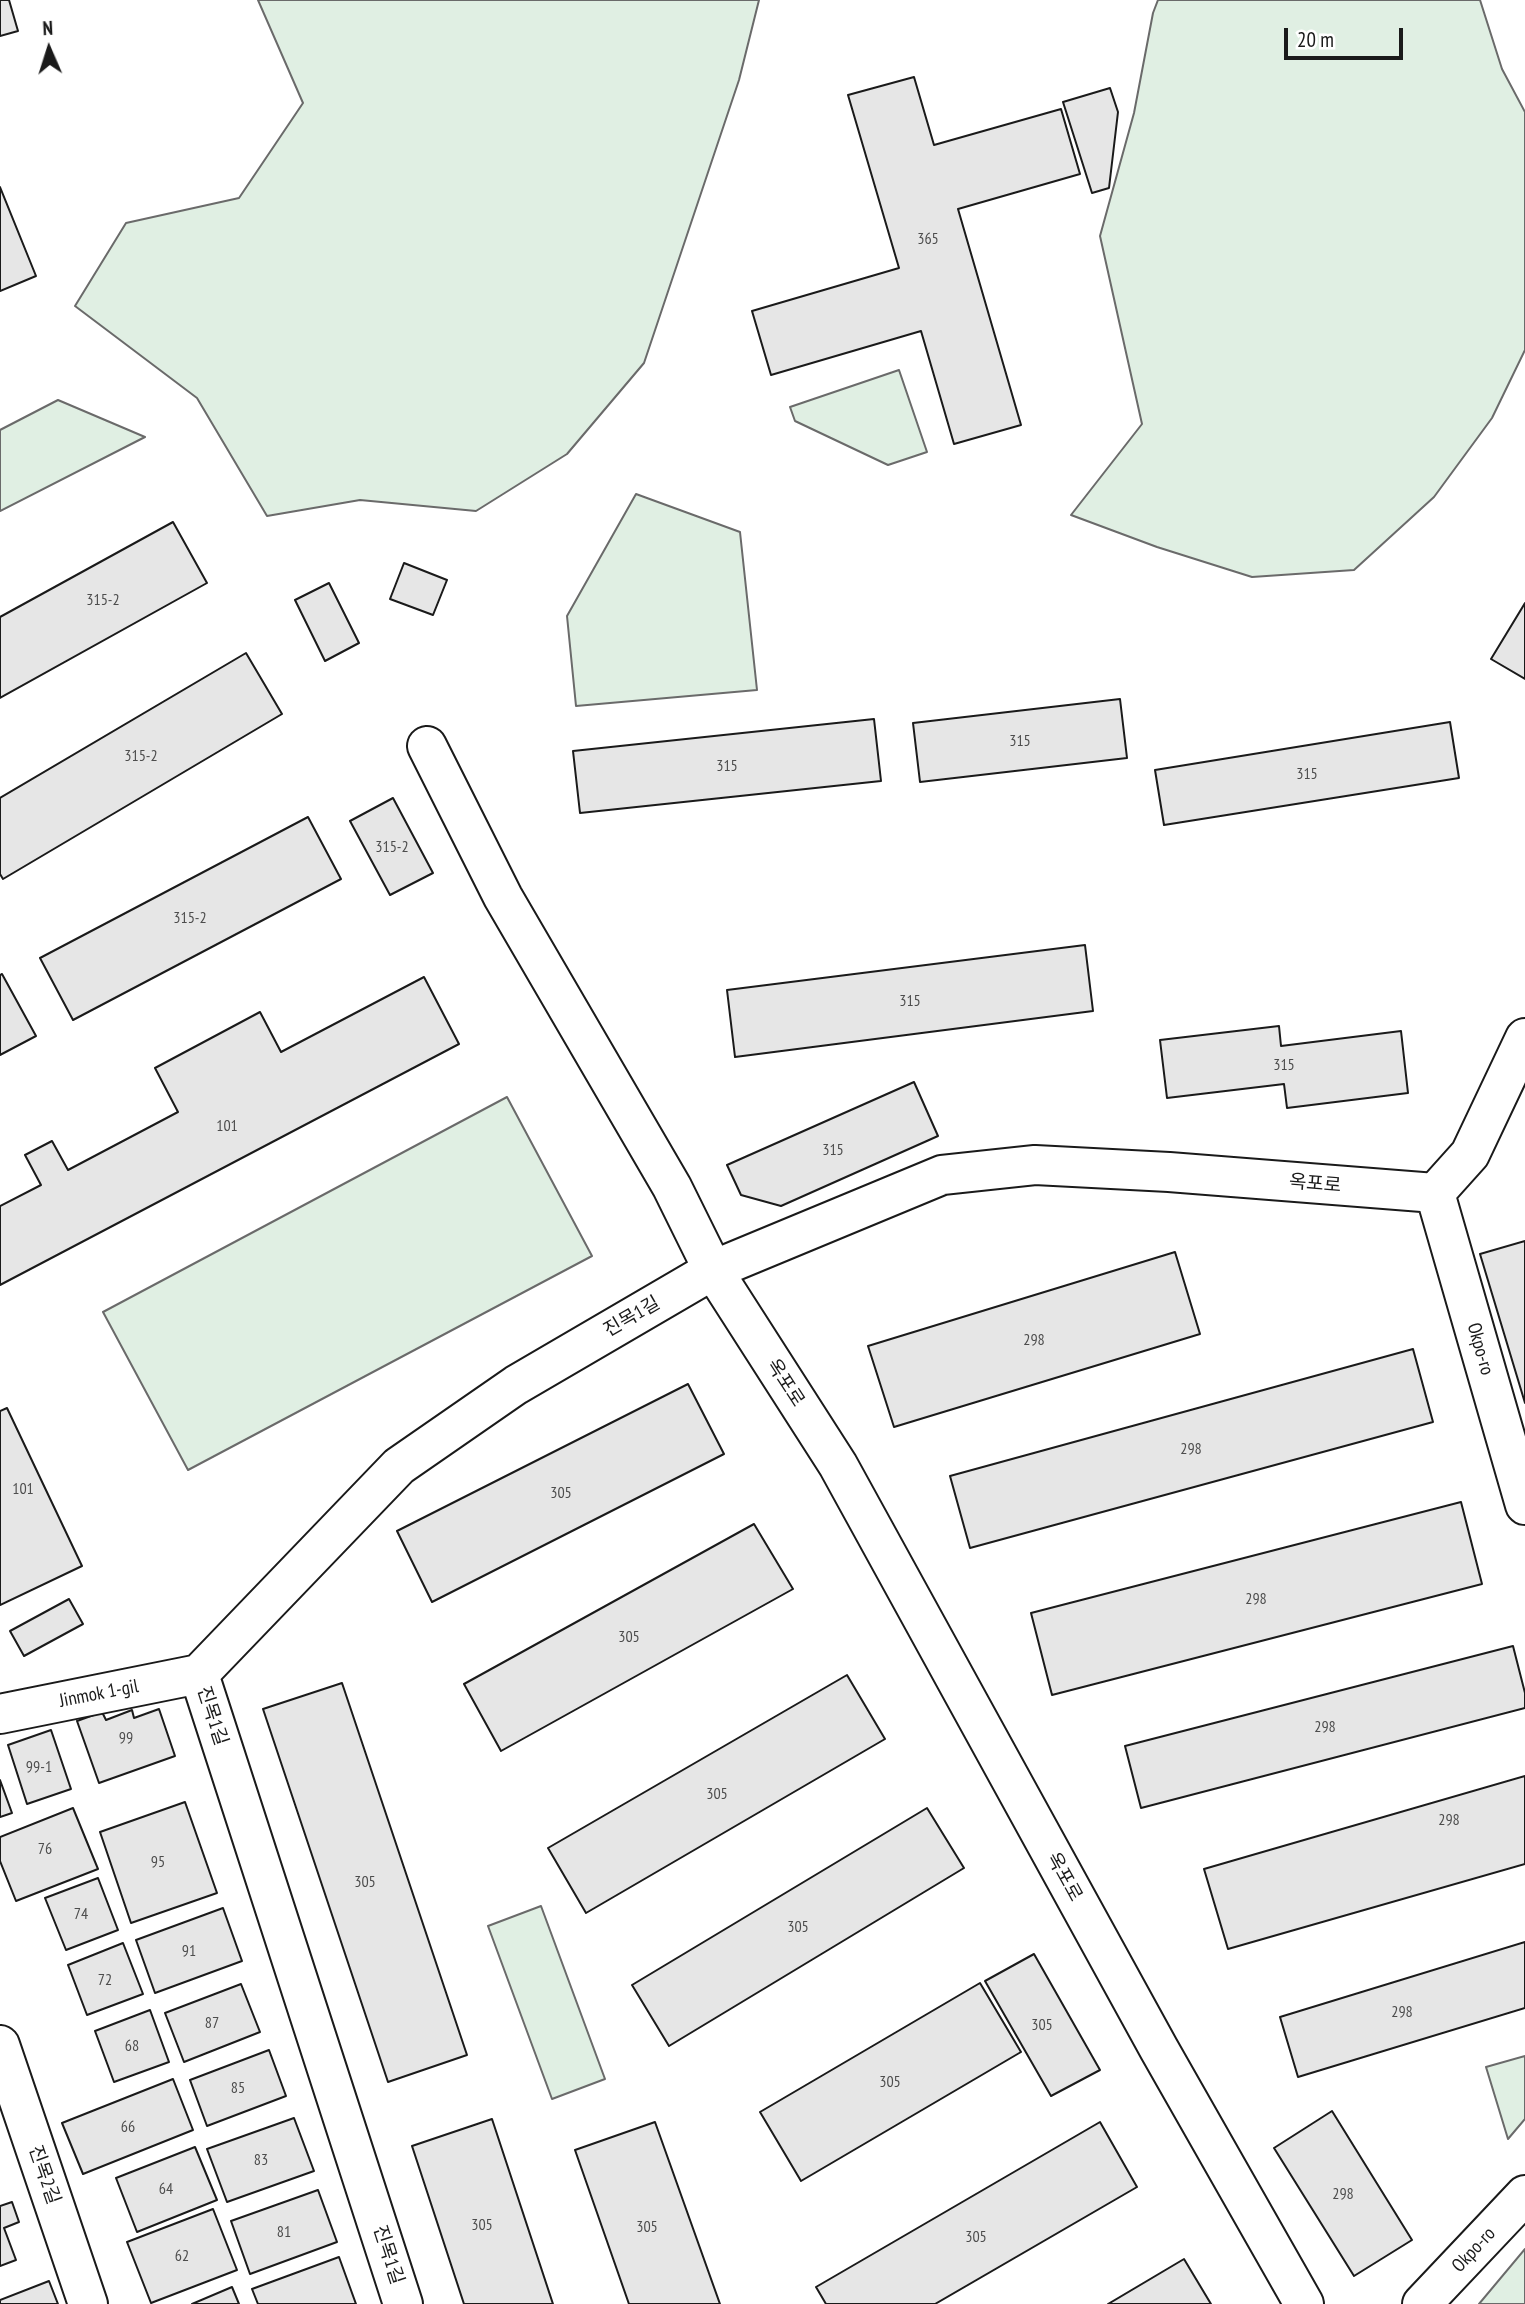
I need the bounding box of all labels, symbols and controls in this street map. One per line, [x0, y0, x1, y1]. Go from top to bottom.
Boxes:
north arrow [14, 14, 84, 84]
scale bar [1287, 14, 1406, 58]
text: N [42, 16, 54, 40]
text: 20 m [1297, 26, 1334, 53]
house number: 365 [917, 229, 939, 249]
house number: 315-2 [86, 590, 120, 610]
house number: 315 [1009, 731, 1031, 751]
house number: 315-2 [124, 746, 158, 766]
house number: 315 [716, 756, 738, 776]
house number: 315 [1296, 764, 1318, 784]
house number: 315-2 [375, 837, 409, 857]
house number: 315-2 [173, 908, 207, 928]
house number: 315 [899, 991, 921, 1011]
house number: 315 [1273, 1055, 1295, 1075]
house number: 101 [216, 1116, 238, 1136]
house number: 315 [822, 1140, 844, 1160]
street label: 옥포로 [1288, 1170, 1342, 1198]
street label: 진목1길 [600, 1292, 664, 1342]
street label: Okpo-ro [1462, 1320, 1498, 1378]
house number: 298 [1023, 1330, 1045, 1350]
street label: 옥포로 [761, 1355, 809, 1411]
house number: 298 [1180, 1439, 1202, 1459]
house number: 101 [12, 1479, 34, 1499]
house number: 305 [550, 1483, 572, 1503]
house number: 298 [1245, 1589, 1267, 1609]
house number: 305 [618, 1627, 640, 1647]
street label: Jinmok 1-gil [58, 1675, 140, 1713]
street label: 진목1길 [192, 1683, 232, 1749]
house number: 298 [1314, 1717, 1336, 1737]
house number: 99 [119, 1728, 133, 1748]
house number: 99-1 [26, 1757, 52, 1777]
house number: 305 [706, 1784, 728, 1804]
house number: 298 [1438, 1810, 1460, 1830]
house number: 76 [38, 1839, 52, 1859]
street label: 옥포로 [1041, 1849, 1087, 1905]
house number: 95 [151, 1852, 165, 1872]
house number: 305 [354, 1872, 376, 1892]
house number: 74 [74, 1904, 88, 1924]
house number: 305 [787, 1917, 809, 1937]
house number: 91 [182, 1941, 196, 1961]
house number: 72 [98, 1970, 112, 1990]
house number: 298 [1391, 2002, 1413, 2022]
house number: 87 [205, 2013, 219, 2033]
house number: 305 [1031, 2015, 1053, 2035]
house number: 68 [125, 2036, 139, 2056]
house number: 305 [879, 2072, 901, 2092]
house number: 85 [231, 2078, 245, 2098]
house number: 66 [121, 2117, 135, 2137]
street label: 진목2길 [23, 2142, 65, 2208]
house number: 83 [254, 2150, 268, 2170]
house number: 64 [159, 2179, 173, 2199]
house number: 298 [1332, 2184, 1354, 2204]
house number: 305 [471, 2215, 493, 2235]
house number: 305 [636, 2217, 658, 2237]
house number: 81 [277, 2222, 291, 2242]
street label: 진목1길 [368, 2222, 408, 2288]
street label: Okpo-ro [1448, 2223, 1500, 2277]
house number: 305 [965, 2227, 987, 2247]
house number: 62 [175, 2246, 189, 2266]

